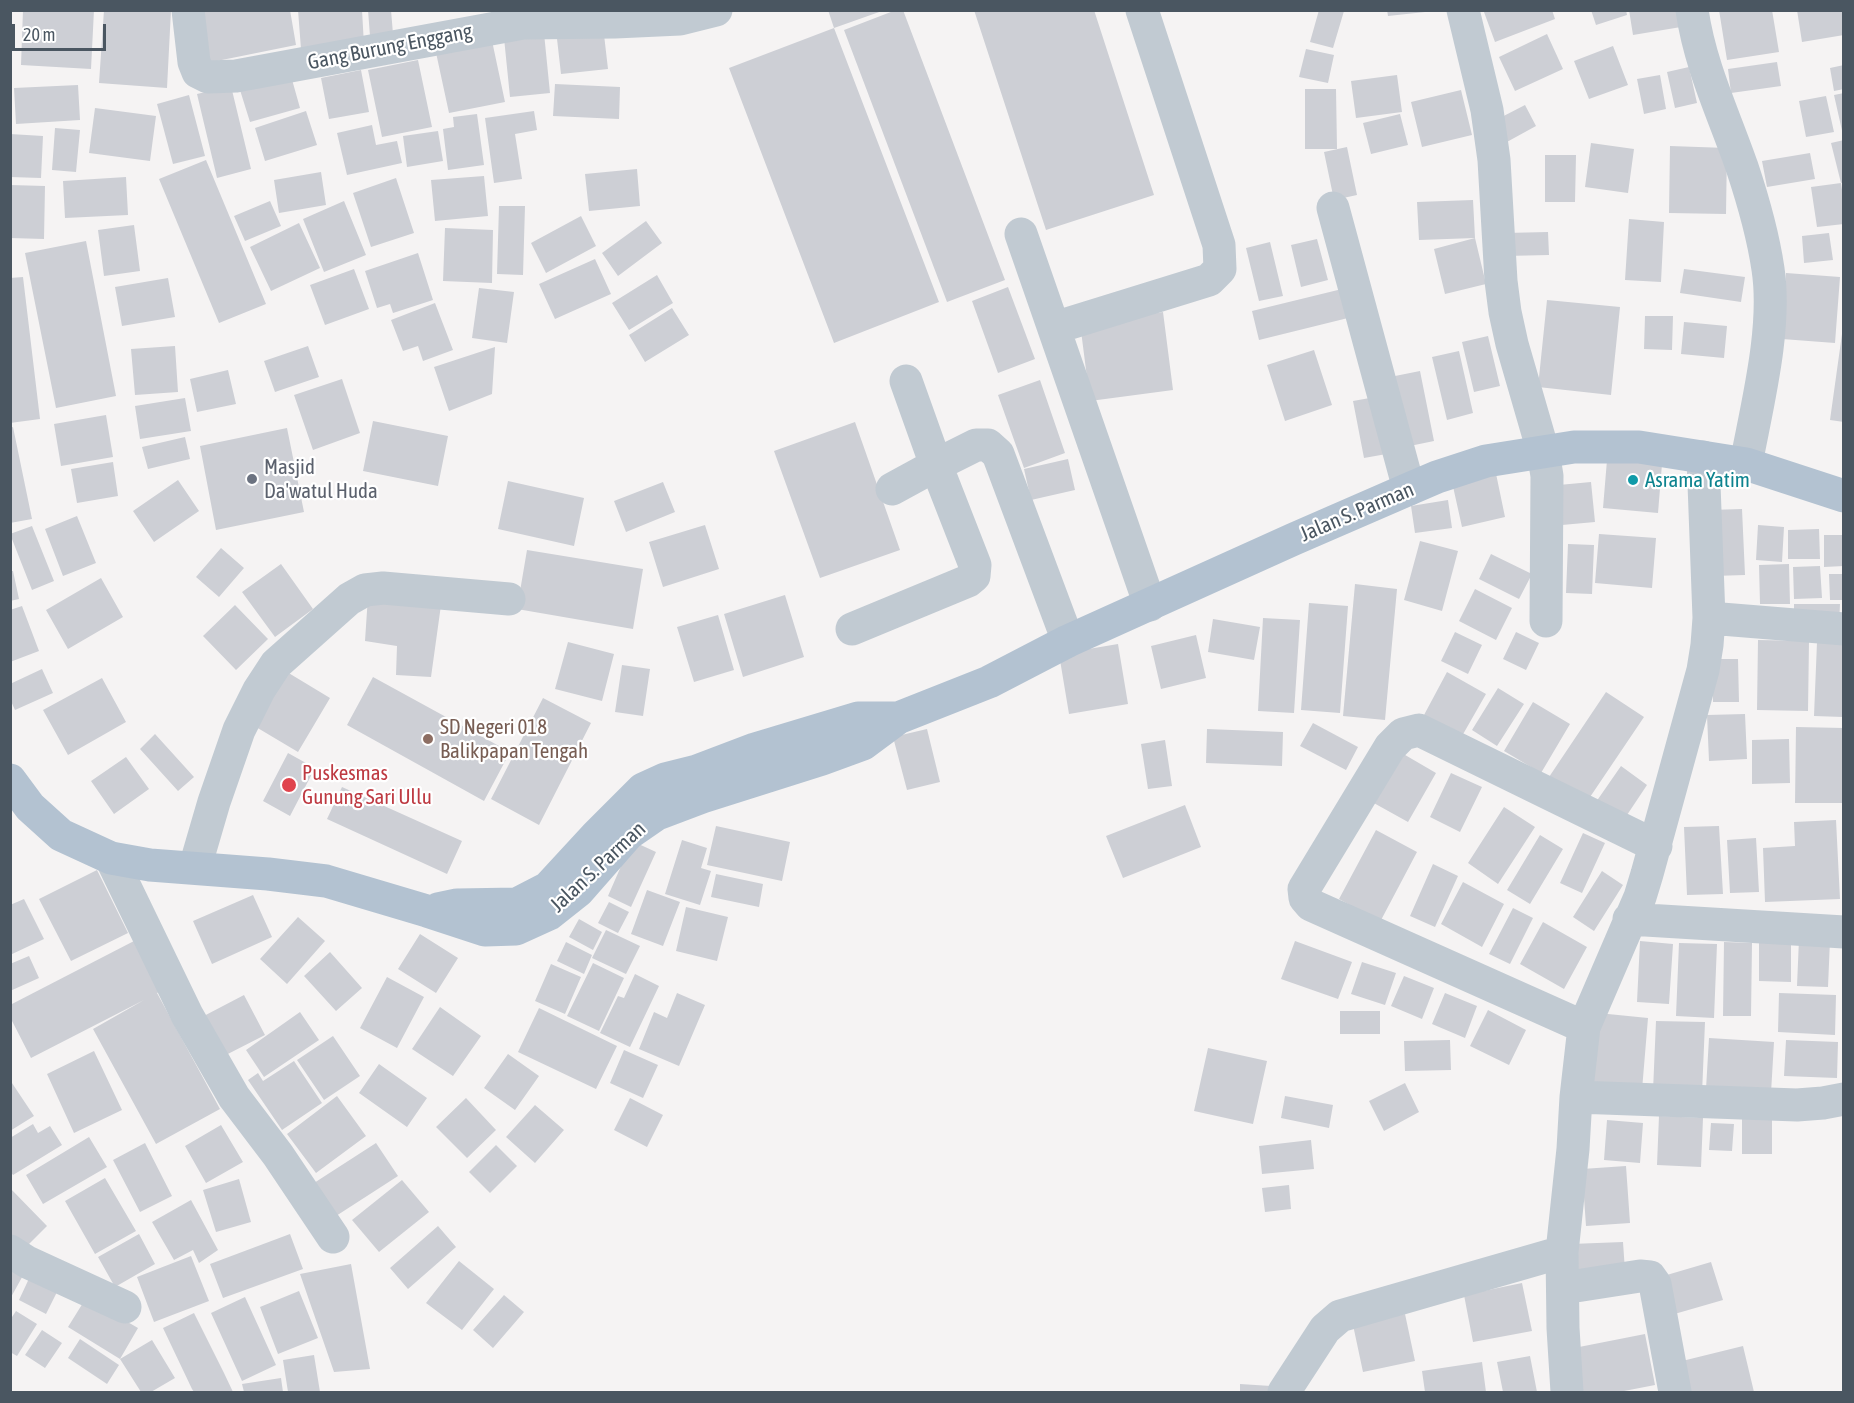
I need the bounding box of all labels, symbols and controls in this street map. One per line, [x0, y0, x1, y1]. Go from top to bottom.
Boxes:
scale bar [15, 12, 110, 50]
street label: Gang Burung Enggang [306, 19, 474, 75]
text: 20 m [23, 24, 55, 45]
place label: Masjid Da'watul Huda [264, 454, 378, 504]
place label: Asrama Yatim [1645, 467, 1750, 493]
marker: Masjid Da'watul Huda [245, 472, 259, 486]
marker: Asrama Yatim [1626, 473, 1640, 487]
street label: Jalan S. Parman [1296, 477, 1418, 547]
place label: SD Negeri 018 Balikpapan Tengah [440, 714, 588, 764]
marker: SD Negeri 018 Balikpapan Tengah [421, 732, 435, 746]
place label: Puskesmas Gunung Sari Ullu [302, 760, 432, 810]
marker: Puskesmas Gunung Sari Ullu [280, 776, 298, 794]
street label: Jalan S. Parman [545, 816, 651, 918]

